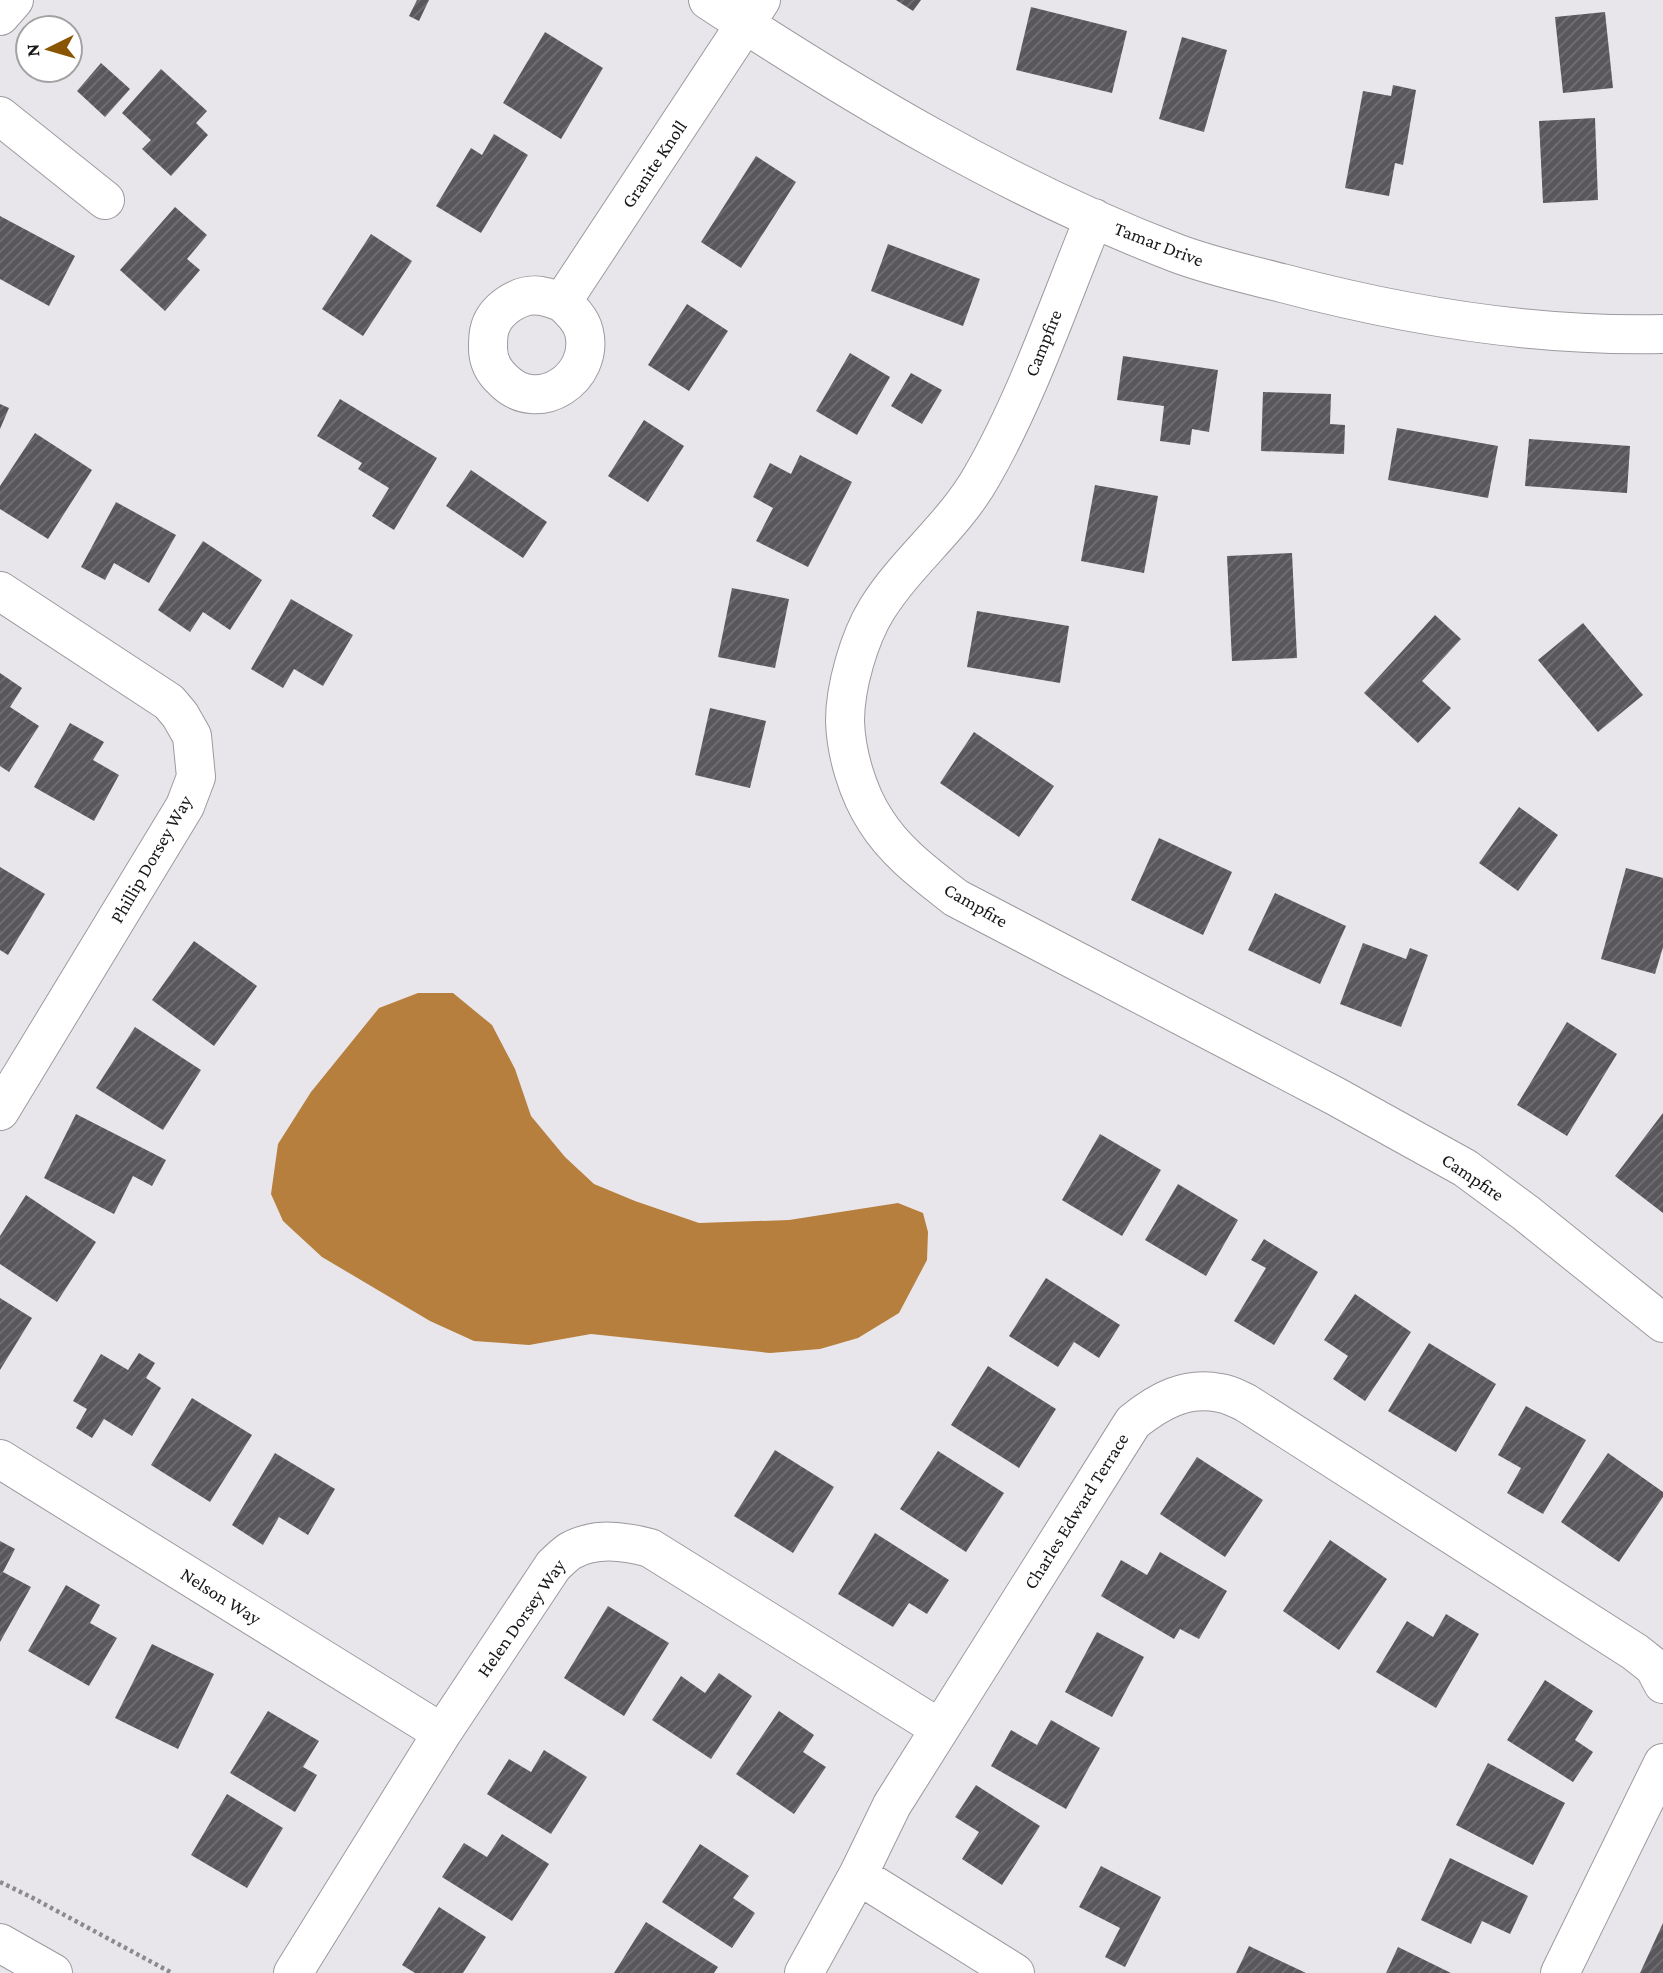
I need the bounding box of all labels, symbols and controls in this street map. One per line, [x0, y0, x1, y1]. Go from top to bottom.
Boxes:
north arrow [14, 14, 84, 84]
text: N [22, 43, 44, 58]
street label: Granite Knoll [617, 116, 691, 212]
street label: Tamar Drive [1111, 217, 1207, 271]
street label: Campfire [1020, 307, 1066, 379]
street label: Phillip Dorsey Way [106, 791, 196, 927]
street label: Campfire [940, 878, 1012, 932]
street label: Campfire [1438, 1149, 1508, 1205]
street label: Charles Edward Terrace [1019, 1429, 1133, 1593]
street label: Helen Dorsey Way [473, 1555, 570, 1681]
street label: Nelson Way [177, 1563, 265, 1629]

